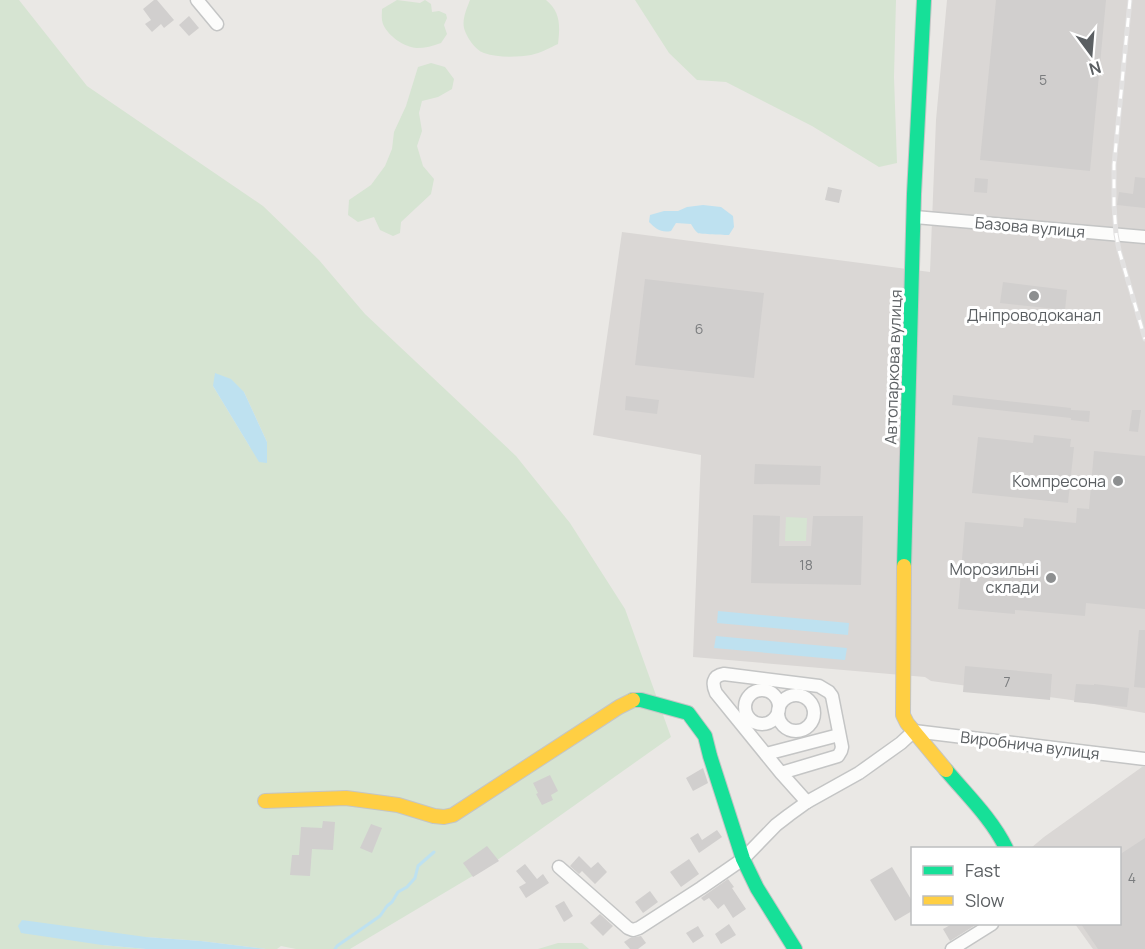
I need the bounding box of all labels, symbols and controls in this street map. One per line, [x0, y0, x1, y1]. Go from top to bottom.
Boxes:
north arrow [1061, 24, 1121, 84]
text: N [1087, 56, 1104, 81]
house number: 5 [1039, 70, 1047, 89]
street label: Базова вулиця [974, 211, 1086, 243]
street label: Автопаркова вулиця [879, 289, 907, 445]
marker: Дніпроводоканал [1027, 289, 1041, 303]
place label: Дніпроводоканал [967, 304, 1101, 326]
house number: 6 [695, 319, 703, 338]
place label: Компресона [1012, 470, 1106, 492]
marker: Компресона [1111, 474, 1125, 488]
house number: 18 [799, 555, 813, 574]
place label: Морозильні склади [949, 558, 1039, 598]
marker: Морозильні склади [1044, 571, 1058, 585]
house number: 7 [1003, 672, 1011, 691]
street label: Виробнича вулиця [959, 726, 1101, 764]
legend [911, 847, 1121, 925]
text: Fast [965, 858, 1000, 882]
house number: 4 [1128, 868, 1136, 887]
text: Slow [965, 888, 1005, 912]

